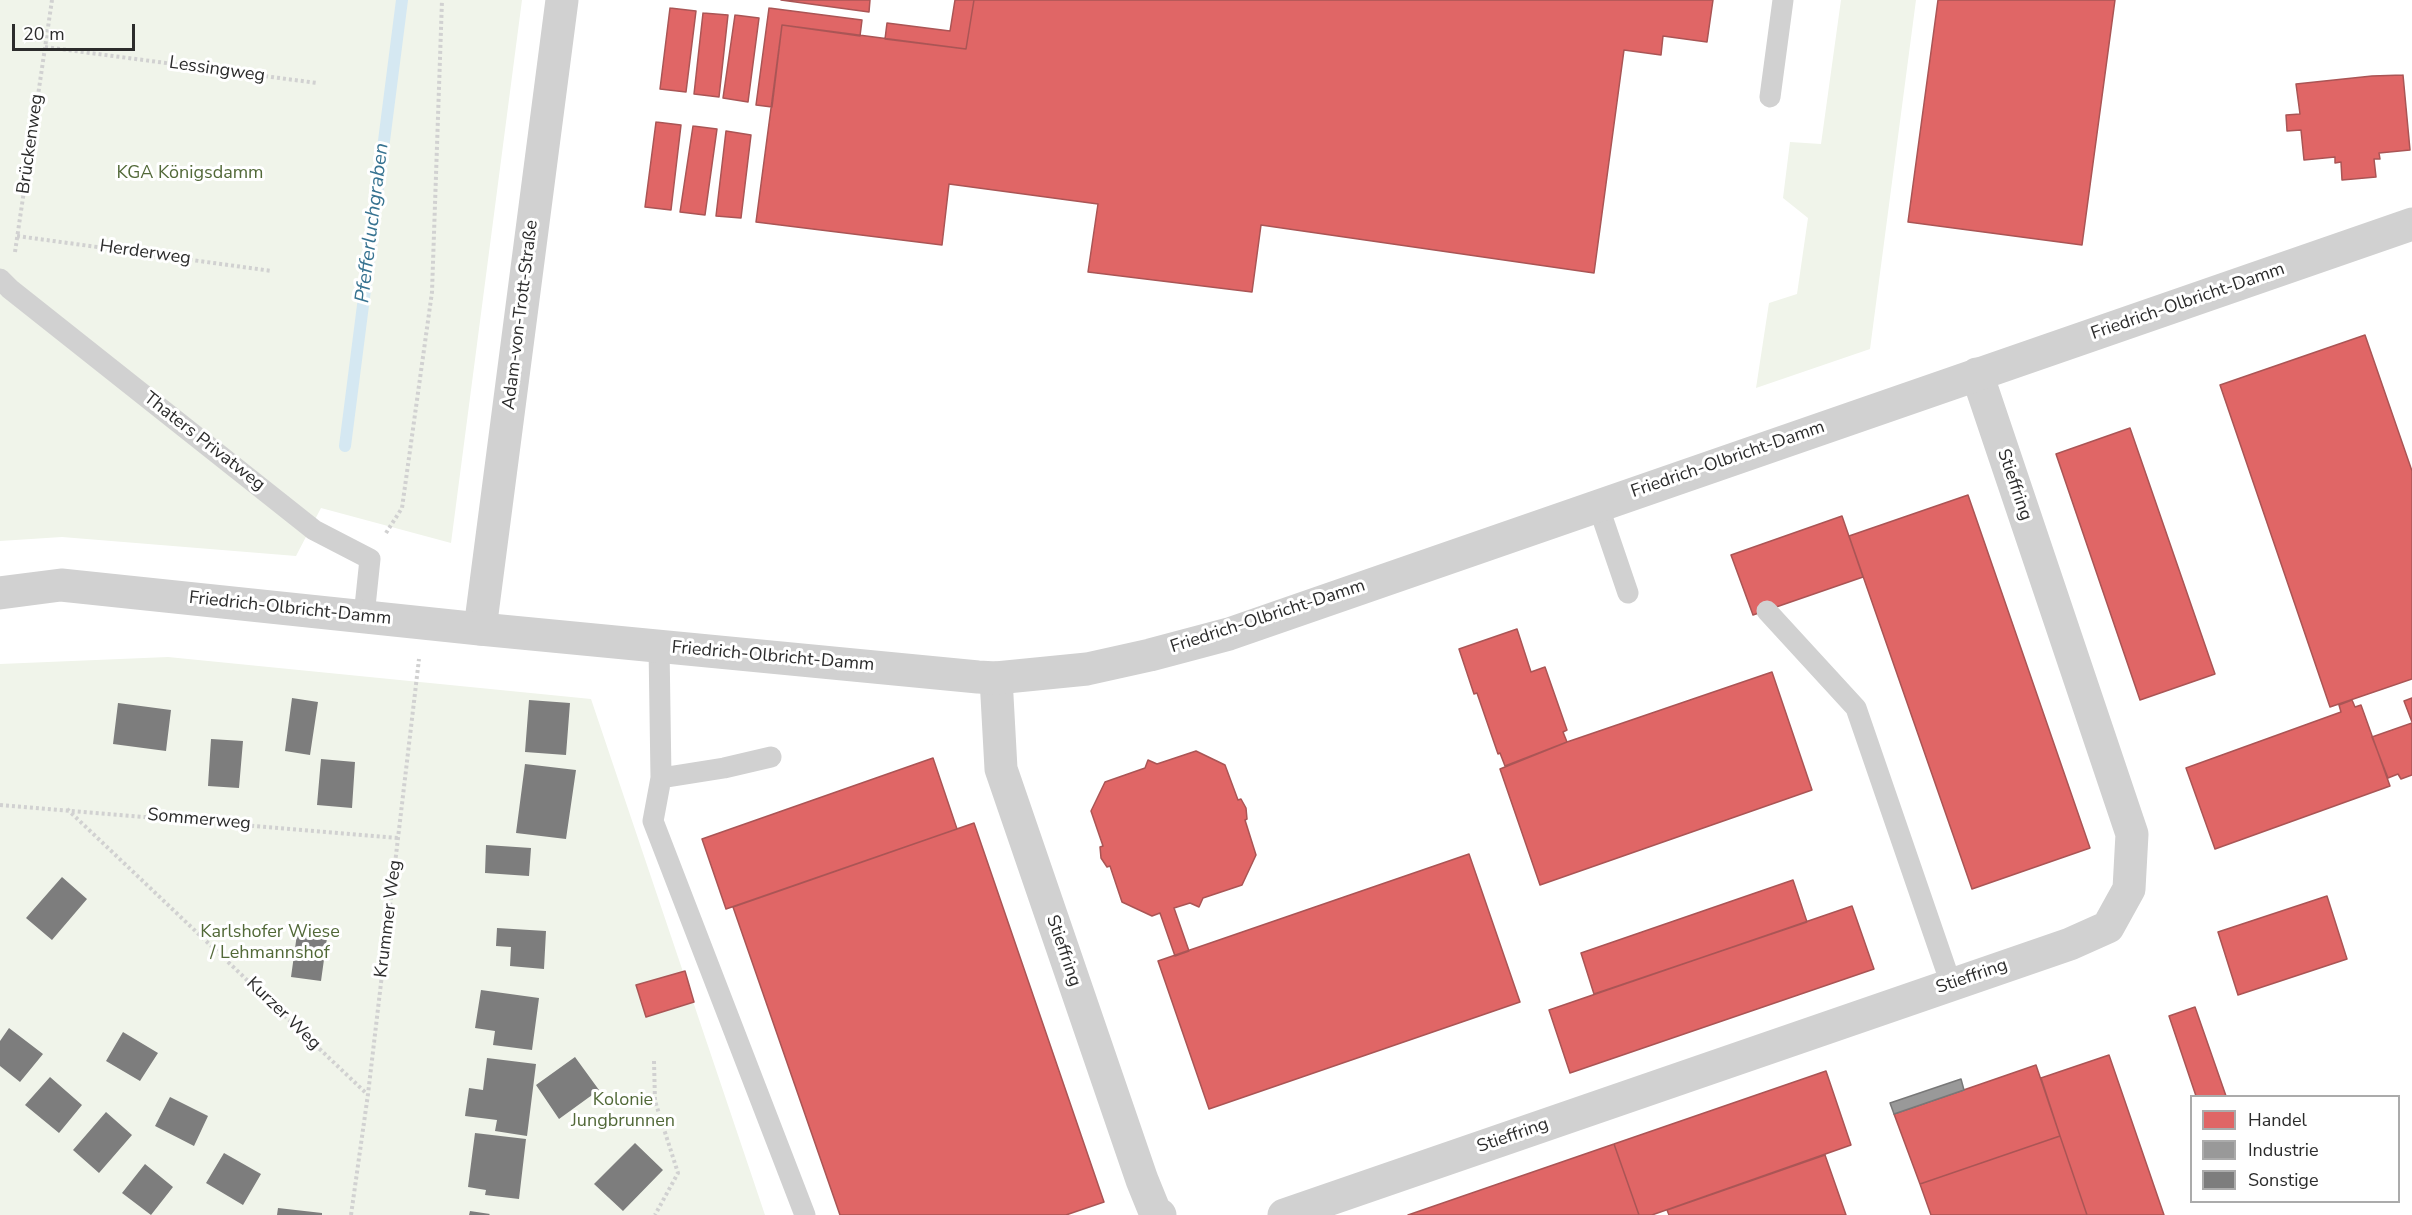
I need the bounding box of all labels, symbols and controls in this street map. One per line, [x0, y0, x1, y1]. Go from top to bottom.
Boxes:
scale bar [15, 12, 138, 50]
text: 20 m [23, 22, 65, 46]
street label: Lessingweg [168, 53, 266, 87]
street label: Brückenweg [13, 93, 49, 195]
water label: Pfefferluchgraben [351, 142, 395, 304]
park label: KGA Königsdamm [116, 163, 264, 185]
street label: Adam-von-Trott-Straße [499, 219, 543, 411]
street label: Herderweg [98, 236, 192, 270]
street label: Friedrich-Olbricht-Damm [2088, 259, 2288, 345]
street label: Thaters Privatweg [139, 388, 269, 496]
street label: Friedrich-Olbricht-Damm [1628, 417, 1828, 503]
street label: Stieffring [1992, 446, 2036, 524]
street label: Friedrich-Olbricht-Damm [1168, 575, 1368, 659]
street label: Friedrich-Olbricht-Damm [188, 588, 392, 630]
street label: Friedrich-Olbricht-Damm [671, 637, 875, 677]
street label: Sommerweg [146, 805, 252, 835]
street label: Krummer Weg [371, 859, 407, 979]
street label: Stieffring [1041, 912, 1085, 990]
park label: Karlshofer Wiese / Lehmannshof [200, 922, 340, 964]
street label: Stieffring [1933, 955, 2011, 999]
street label: Kurzer Weg [241, 973, 325, 1055]
park label: Kolonie Jungbrunnen [571, 1090, 675, 1132]
legend [2190, 1095, 2400, 1203]
text: Handel [2248, 1108, 2307, 1132]
street label: Stieffring [1474, 1114, 1552, 1158]
text: Industrie [2248, 1138, 2319, 1162]
text: Sonstige [2248, 1168, 2318, 1192]

